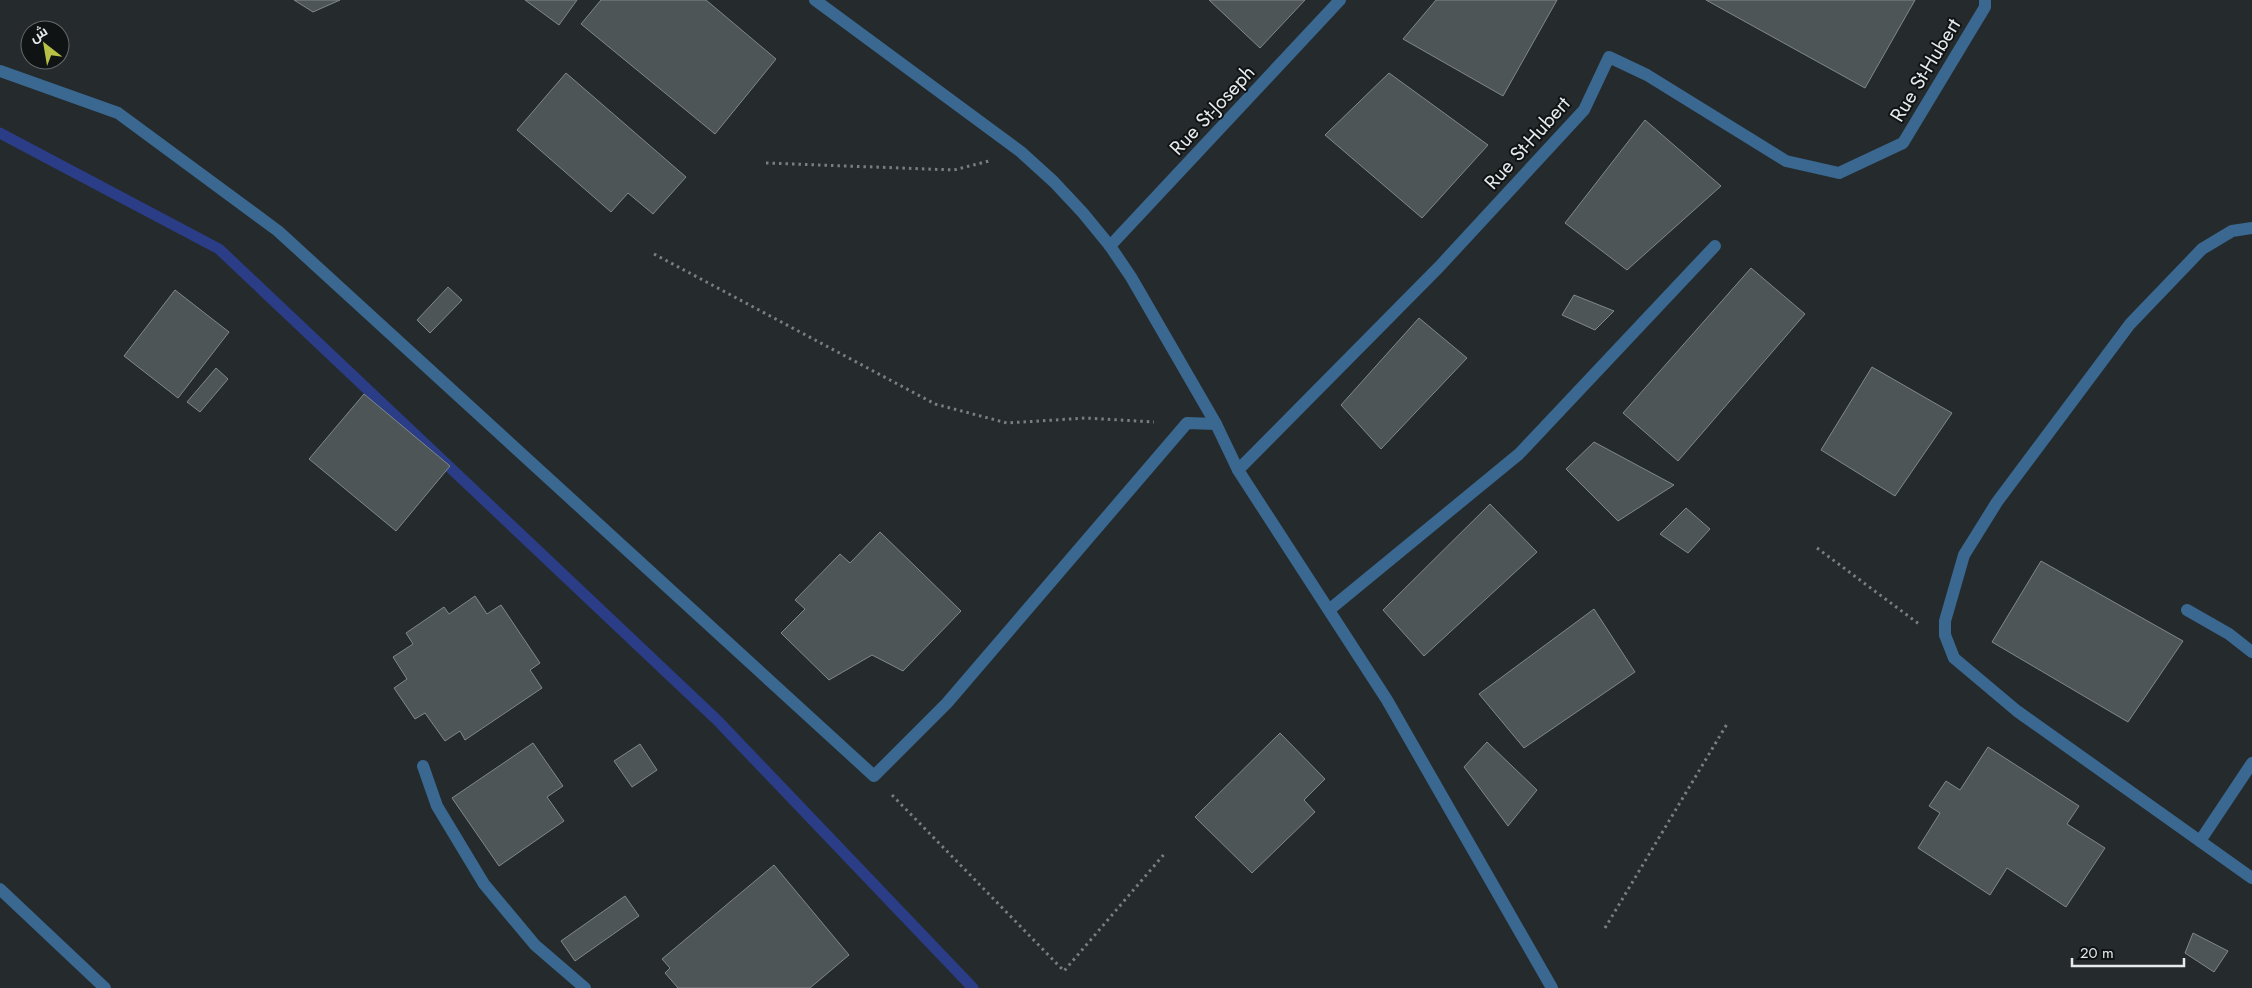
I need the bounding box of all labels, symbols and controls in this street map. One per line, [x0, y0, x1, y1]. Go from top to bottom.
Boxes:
street label: Rue St-Hubert [1883, 13, 1968, 127]
north arrow [20, 20, 70, 70]
text: ش [25, 21, 51, 47]
street label: Rue St-Joseph [1163, 59, 1262, 162]
street label: Rue St-Hubert [1478, 90, 1577, 196]
scale bar [2072, 936, 2184, 968]
text: 20 m [2080, 942, 2114, 964]

